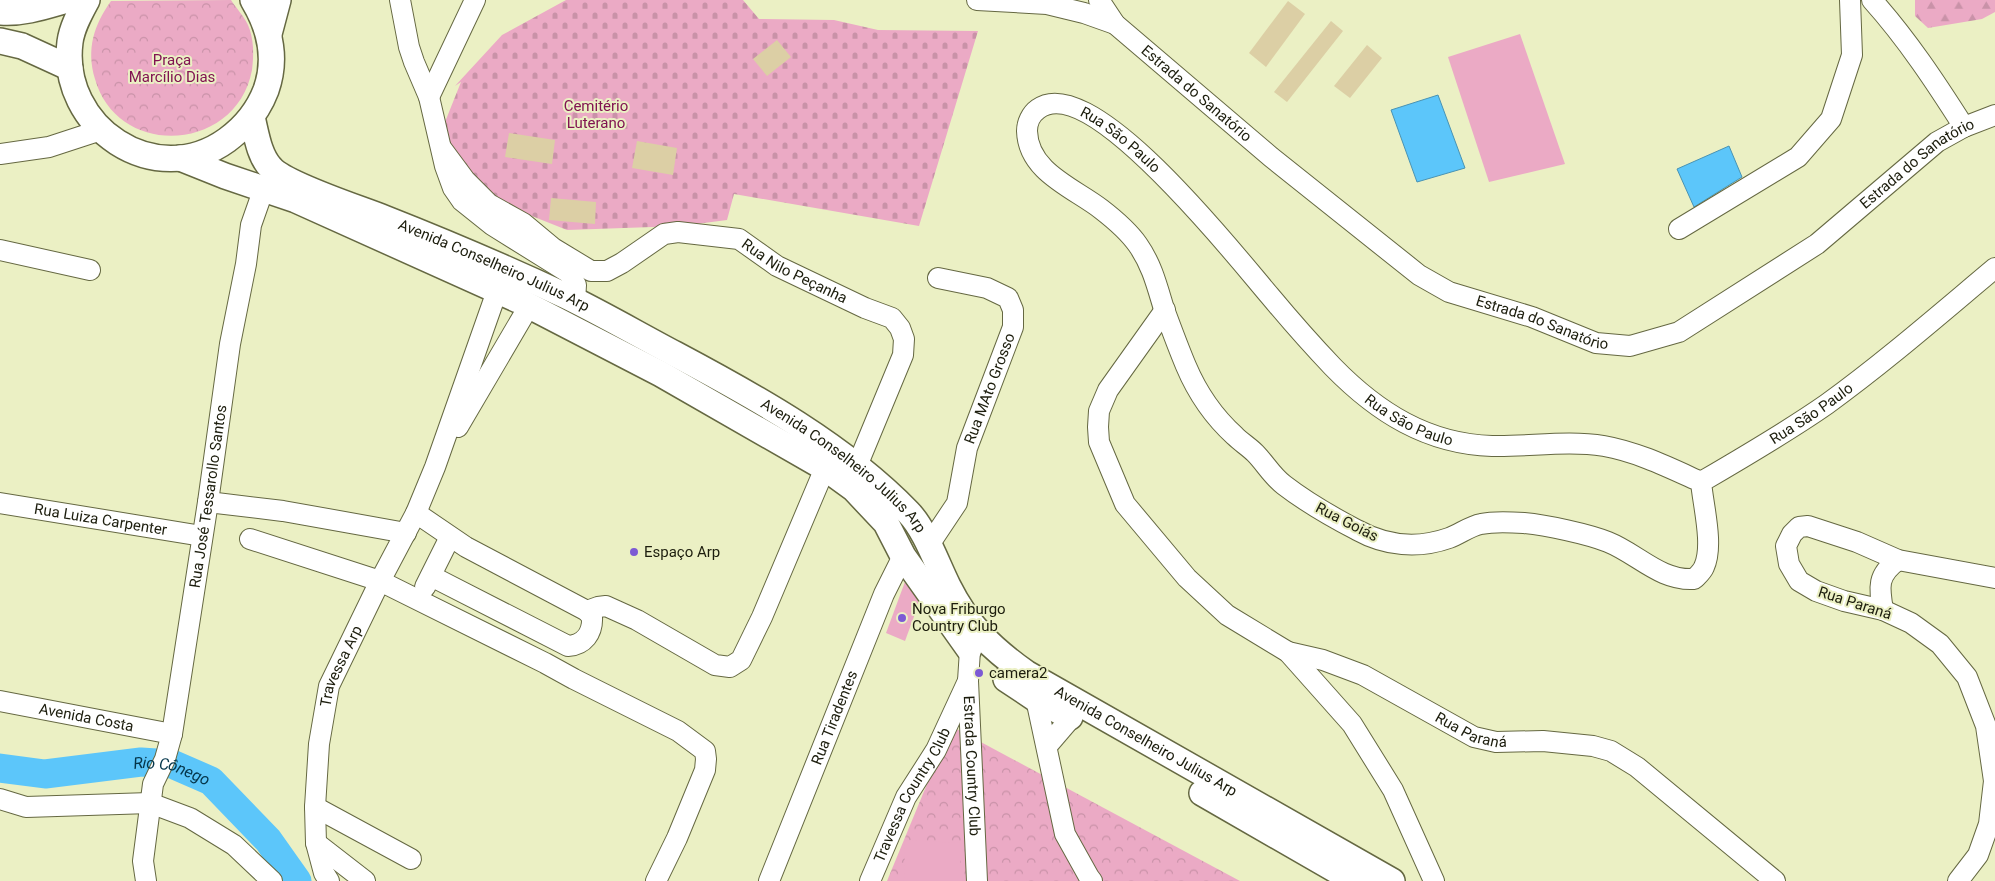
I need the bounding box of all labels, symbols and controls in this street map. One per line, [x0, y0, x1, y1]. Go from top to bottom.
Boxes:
street label: Estrada do Sanatório [1138, 41, 1255, 146]
park label: Praça Marcílio Dias [129, 51, 215, 86]
park label: Cemitério Luterano [564, 97, 628, 132]
street label: Rua São Paulo [1077, 103, 1164, 176]
street label: Estrada do Sanatório [1856, 115, 1977, 213]
street label: Avenida Conselheiro Julius Arp [396, 216, 593, 315]
street label: Rua Nilo Peçanha [738, 235, 850, 307]
street label: Estrada do Sanatório [1474, 292, 1609, 353]
street label: Rua MAto Grosso [960, 331, 1019, 446]
street label: Rua São Paulo [1766, 379, 1856, 448]
street label: Rua São Paulo [1361, 390, 1455, 450]
street label: Avenida Conselheiro Julius Arp [758, 395, 930, 536]
street label: Rua José Tessarollo Santos [186, 404, 230, 589]
street label: Rua Goiás [1313, 499, 1381, 545]
street label: Rua Luiza Carpenter [33, 500, 168, 539]
place label: Espaço Arp [644, 543, 720, 561]
marker: Espaço Arp [628, 546, 640, 558]
street label: Rua Paraná [1816, 583, 1894, 623]
place label: Nova Friburgo Country Club [912, 600, 1006, 635]
marker: Nova Friburgo Country Club [896, 612, 908, 624]
street label: Travessa Arp [317, 623, 366, 708]
place label: camera2 [989, 664, 1048, 682]
marker: camera2 [973, 667, 985, 679]
street label: Rua Tiradentes [807, 668, 861, 767]
street label: Avenida Conselheiro Julius Arp [1051, 682, 1240, 800]
street label: Estrada Country Club [960, 695, 984, 836]
street label: Avenida Costa [38, 700, 135, 735]
street label: Rua Paraná [1432, 708, 1507, 751]
street label: Travessa Country Club [870, 725, 954, 865]
water label: Rio Cônego [132, 752, 213, 789]

